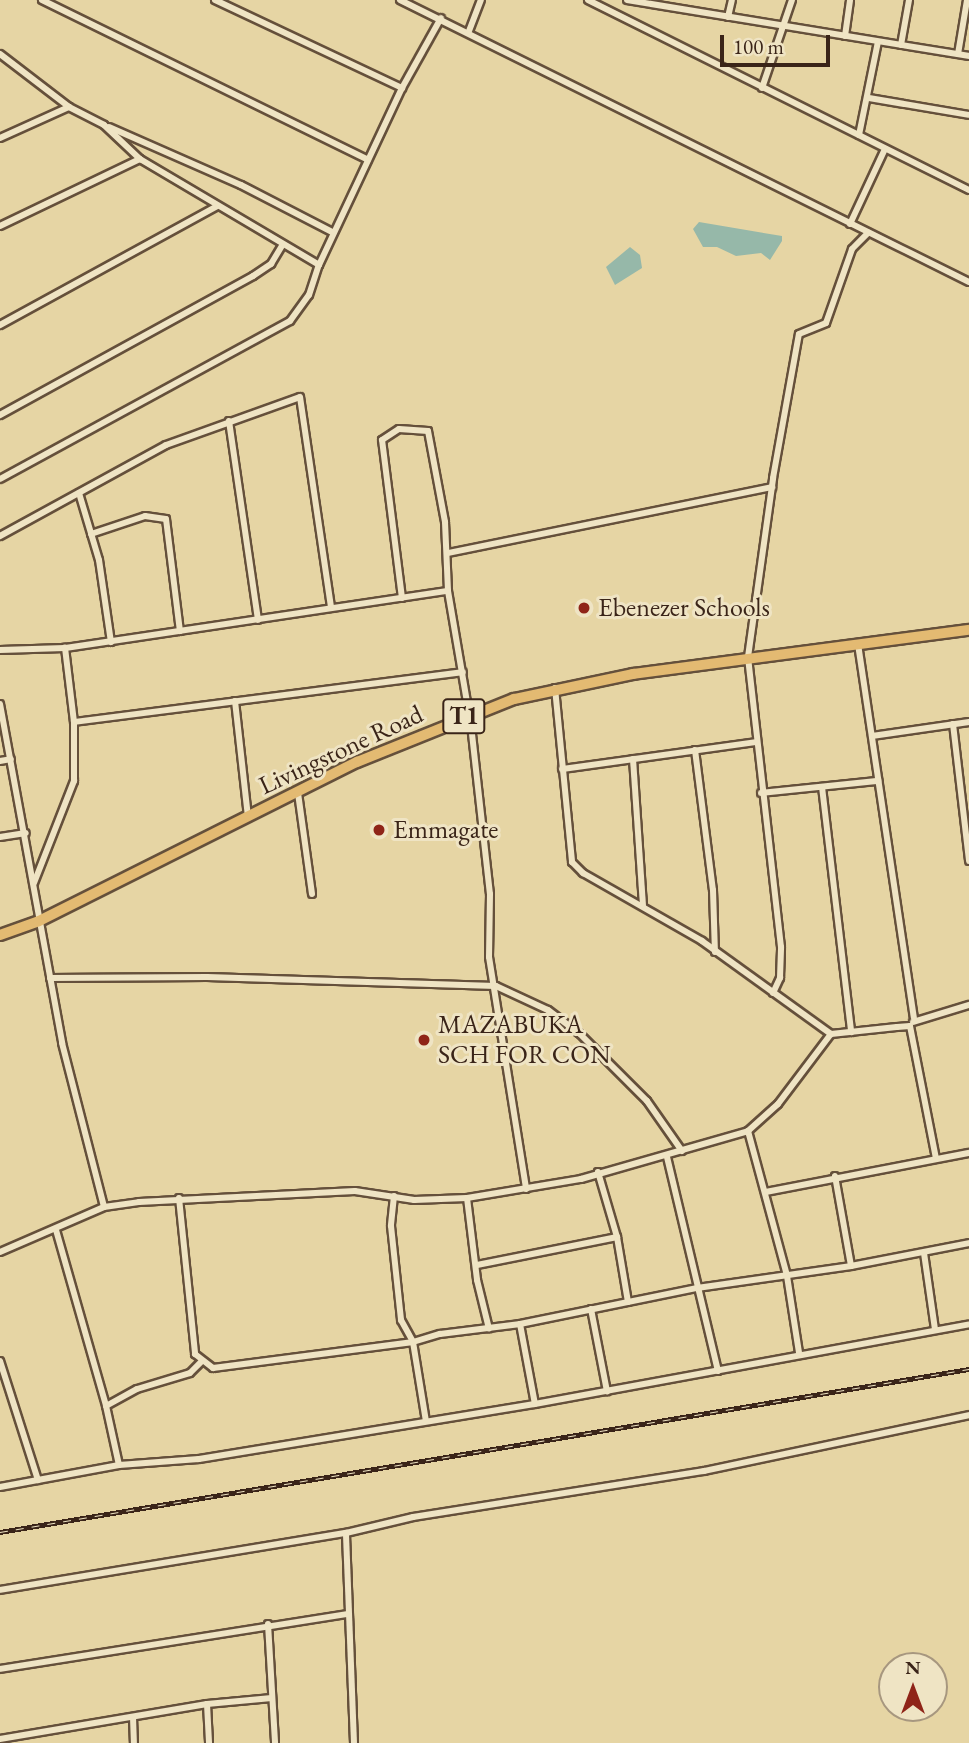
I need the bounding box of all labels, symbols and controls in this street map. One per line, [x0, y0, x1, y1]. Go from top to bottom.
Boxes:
scale bar [724, 21, 834, 65]
text: 100 m [733, 33, 784, 60]
place label: Ebenezer Schools [598, 592, 770, 624]
marker: Ebenezer Schools [576, 600, 592, 616]
road number: T1 [441, 696, 487, 736]
street label: Livingstone Road [254, 698, 428, 802]
place label: Emmagate [393, 814, 498, 846]
marker: Emmagate [371, 822, 387, 838]
place label: MAZABUKA SCH FOR CON [438, 1009, 611, 1070]
marker: MAZABUKA SCH FOR CON [416, 1032, 432, 1048]
north arrow [878, 1652, 948, 1722]
text: N [905, 1655, 921, 1680]

